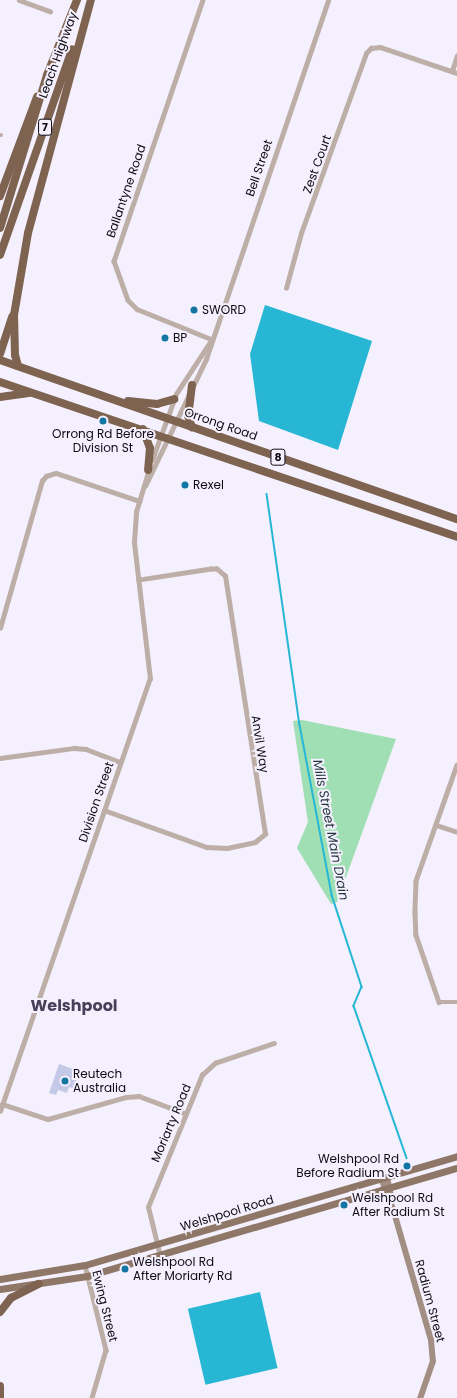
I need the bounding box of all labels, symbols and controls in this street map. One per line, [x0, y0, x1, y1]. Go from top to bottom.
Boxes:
street label: Leach Highway [36, 10, 80, 100]
road number: 7 [38, 118, 52, 136]
street label: Zest Court [300, 133, 334, 195]
street label: Bell Street [243, 138, 275, 198]
street label: Ballantyne Road [103, 142, 149, 240]
place label: SWORD [202, 303, 246, 317]
marker: SWORD [189, 305, 199, 315]
place label: BP [173, 331, 187, 345]
marker: BP [160, 333, 170, 343]
street label: Orrong Road [183, 405, 259, 443]
marker: Orrong Rd Before Division St [98, 416, 108, 426]
place label: Orrong Rd Before Division St [52, 427, 154, 455]
road number: 8 [270, 448, 286, 466]
place label: Rexel [193, 478, 224, 492]
marker: Rexel [180, 480, 190, 490]
street label: Anvil Way [248, 714, 272, 774]
water label: Mills Street Main Drain [309, 758, 351, 902]
street label: Division Street [76, 760, 116, 844]
district label: Welshpool [30, 996, 118, 1016]
place label: Reutech Australia [73, 1067, 126, 1095]
marker: Reutech Australia [60, 1076, 70, 1086]
street label: Moriarty Road [148, 1082, 194, 1164]
place label: Welshpool Rd Before Radium St [296, 1152, 399, 1180]
marker: Welshpool Rd Before Radium St [402, 1161, 412, 1171]
place label: Welshpool Rd After Radium St [352, 1191, 445, 1219]
street label: Welshpool Road [179, 1192, 275, 1234]
marker: Welshpool Rd After Radium St [339, 1200, 349, 1210]
place label: Welshpool Rd After Moriarty Rd [133, 1255, 232, 1283]
street label: Radium Street [412, 1258, 448, 1344]
marker: Welshpool Rd After Moriarty Rd [120, 1264, 130, 1274]
street label: Ewing Street [89, 1269, 121, 1343]

